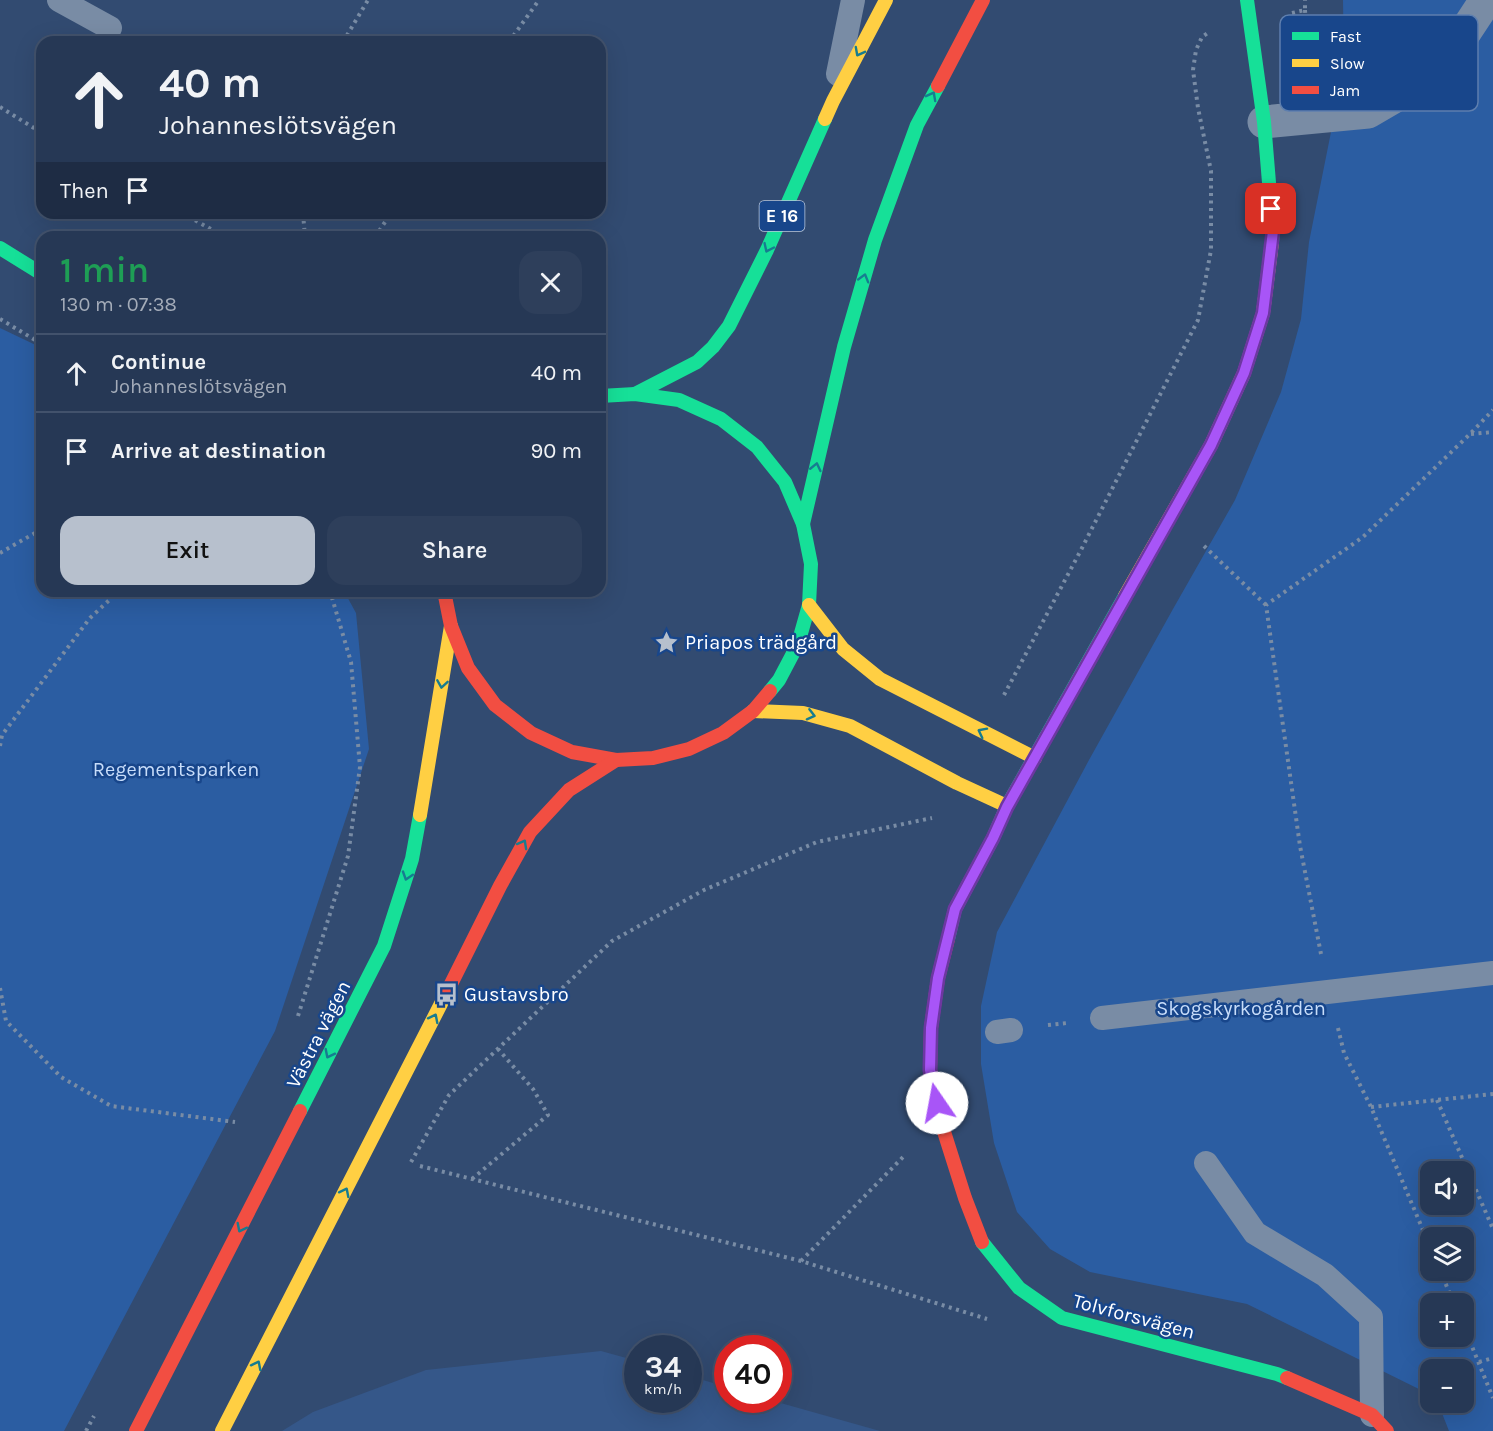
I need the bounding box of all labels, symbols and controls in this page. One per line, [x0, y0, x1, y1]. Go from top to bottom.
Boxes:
legend [1280, 15, 1478, 111]
text: Fast [1330, 27, 1361, 46]
one-way arrow [855, 46, 866, 56]
text: Slow [1330, 54, 1365, 73]
text: 40 m [159, 58, 261, 108]
icon: ahead [60, 60, 138, 138]
text: Jam [1330, 81, 1360, 100]
one-way arrow [925, 91, 937, 102]
text: Johanneslötsvägen [159, 109, 397, 141]
icon: arrive [121, 174, 154, 207]
text: Then [60, 178, 109, 204]
pin [1245, 183, 1296, 234]
icon: arrive [1254, 192, 1287, 225]
road number: E 16 [760, 201, 804, 231]
one-way arrow [763, 241, 775, 252]
text: 1 min [60, 249, 149, 291]
button: close [519, 251, 582, 314]
one-way arrow [857, 273, 869, 284]
text: 130 m · 07:38 [60, 293, 177, 316]
text: Continue [111, 349, 206, 375]
icon: ahead [60, 357, 93, 390]
text: 40 m [531, 360, 582, 386]
text: Johanneslötsvägen [111, 375, 287, 398]
icon: arrive [60, 435, 93, 468]
text: Arrive at destination [111, 438, 326, 464]
text: 90 m [530, 438, 582, 464]
one-way arrow [809, 462, 822, 472]
button: Exit [60, 516, 315, 585]
button: Share [327, 516, 582, 585]
place icon: Priapos trädgård [654, 629, 680, 655]
place label: Priapos trädgård [685, 631, 837, 654]
one-way arrow [436, 679, 448, 689]
one-way arrow [806, 708, 816, 721]
one-way arrow [978, 728, 989, 739]
park label: Regementsparken [93, 758, 259, 781]
one-way arrow [516, 840, 527, 851]
one-way arrow [402, 870, 414, 881]
street label: Västra vägen [282, 977, 355, 1092]
bus stop icon: Gustavsbro [433, 981, 459, 1007]
place label: Gustavsbro [464, 983, 569, 1006]
park label: Skogskyrkogården [1156, 997, 1326, 1020]
one-way arrow [427, 1014, 438, 1024]
one-way arrow [325, 1048, 337, 1059]
position arrow [905, 1071, 969, 1135]
map controls [1420, 1161, 1474, 1413]
button: sound [1420, 1161, 1474, 1215]
one-way arrow [338, 1187, 349, 1198]
one-way arrow [237, 1222, 248, 1232]
button: layers [1420, 1227, 1474, 1281]
street label: Tolvforsvägen [1070, 1289, 1197, 1344]
button: + [1420, 1293, 1474, 1347]
speed limit sign: 40 [714, 1335, 792, 1413]
text: 34 [645, 1349, 681, 1385]
button: − [1420, 1359, 1474, 1413]
one-way arrow [249, 1361, 261, 1372]
text: km/h [644, 1380, 682, 1398]

